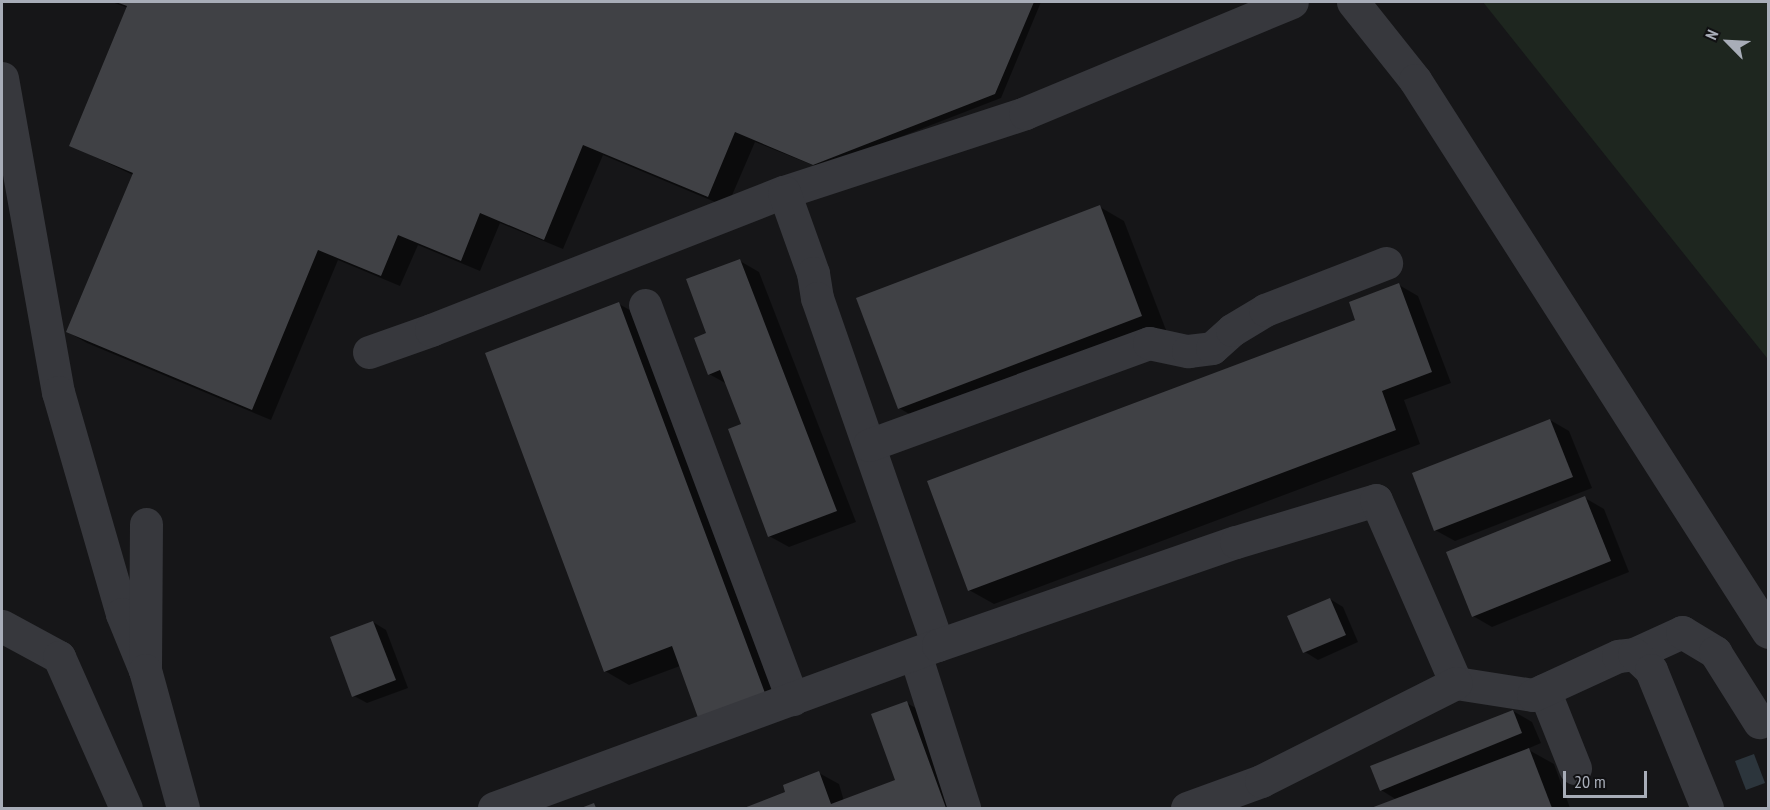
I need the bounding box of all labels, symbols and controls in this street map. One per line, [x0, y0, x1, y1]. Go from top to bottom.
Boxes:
north arrow [1698, 12, 1758, 72]
text: N [1701, 27, 1722, 43]
scale bar [1566, 759, 1650, 797]
text: 20 m [1574, 770, 1606, 793]

